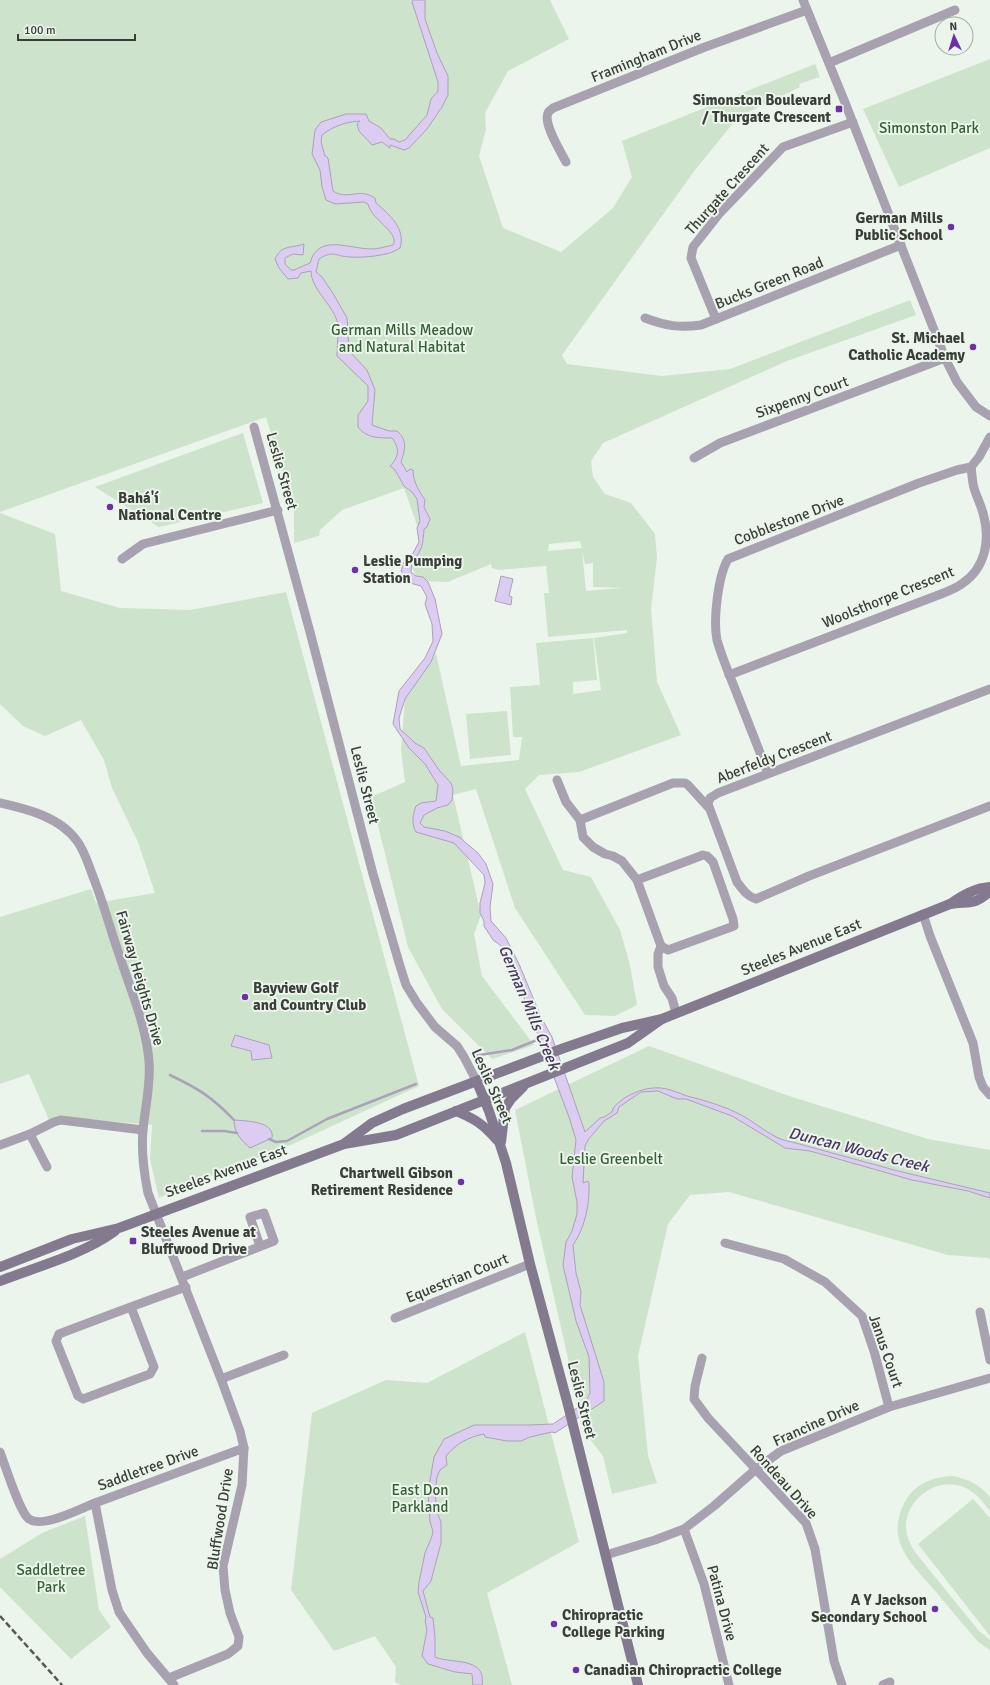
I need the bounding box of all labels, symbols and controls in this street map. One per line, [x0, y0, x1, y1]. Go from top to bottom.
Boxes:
scale bar [18, 16, 135, 42]
north arrow [934, 16, 974, 56]
text: N [949, 20, 958, 33]
text: 100 m [24, 23, 56, 38]
street label: Framingham Drive [588, 26, 704, 86]
place label: Simonston Boulevard / Thurgate Crescent [693, 91, 831, 126]
marker: Simonston Boulevard / Thurgate Crescent [834, 104, 844, 114]
park label: Simonston Park [879, 119, 980, 137]
street label: Thurgate Crescent [681, 140, 773, 238]
place label: German Mills Public School [855, 209, 943, 244]
marker: German Mills Public School [946, 222, 956, 232]
street label: Bucks Green Road [712, 253, 826, 313]
park label: German Mills Meadow and Natural Habitat [331, 321, 473, 356]
place label: St. Michael Catholic Academy [848, 329, 966, 364]
marker: St. Michael Catholic Academy [968, 342, 978, 352]
street label: Sixpenny Court [753, 372, 851, 422]
street label: Leslie Street [262, 430, 302, 512]
place label: Bahá'í National Centre [118, 489, 221, 524]
street label: Cobblestone Drive [731, 491, 847, 549]
marker: Bahá'í National Centre [105, 502, 115, 512]
place label: Leslie Pumping Station [363, 552, 462, 587]
street label: Woolsthorpe Crescent [819, 562, 957, 632]
marker: Leslie Pumping Station [350, 565, 360, 575]
street label: Aberfeldy Crescent [714, 727, 834, 787]
street label: Leslie Street [347, 744, 383, 826]
street label: Fairway Heights Drive [112, 908, 168, 1048]
street label: Steeles Avenue East [738, 915, 864, 979]
water label: German Mills Creek [494, 942, 565, 1075]
place label: Bayview Golf and Country Club [253, 979, 366, 1014]
marker: Bayview Golf and Country Club [240, 992, 250, 1002]
street label: Leslie Street [468, 1046, 516, 1126]
water label: Duncan Woods Creek [787, 1123, 933, 1178]
street label: Steeles Avenue East [163, 1141, 289, 1201]
park label: Leslie Greenbelt [559, 1150, 663, 1168]
place label: Chartwell Gibson Retirement Residence [311, 1164, 453, 1199]
marker: Chartwell Gibson Retirement Residence [456, 1177, 466, 1187]
place label: Steeles Avenue at Bluffwood Drive [141, 1223, 256, 1258]
marker: Steeles Avenue at Bluffwood Drive [128, 1236, 138, 1246]
street label: Equestrian Court [403, 1249, 511, 1307]
street label: Janus Court [865, 1312, 907, 1390]
street label: Leslie Street [564, 1359, 600, 1441]
street label: Francine Drive [770, 1396, 862, 1450]
street label: Saddletree Drive [95, 1441, 201, 1495]
street label: Rondeau Drive [746, 1441, 822, 1523]
street label: Bluffwood Drive [203, 1467, 237, 1571]
park label: East Don Parkland [392, 1481, 448, 1516]
park label: Saddletree Park [16, 1561, 86, 1596]
street label: Patina Drive [703, 1563, 741, 1643]
place label: A Y Jackson Secondary School [811, 1591, 927, 1626]
marker: A Y Jackson Secondary School [930, 1604, 940, 1614]
place label: Chiropractic College Parking [562, 1606, 665, 1641]
marker: Chiropractic College Parking [549, 1619, 559, 1629]
place label: Canadian Chiropractic College [584, 1661, 782, 1679]
marker: Canadian Chiropractic College [571, 1665, 581, 1675]

